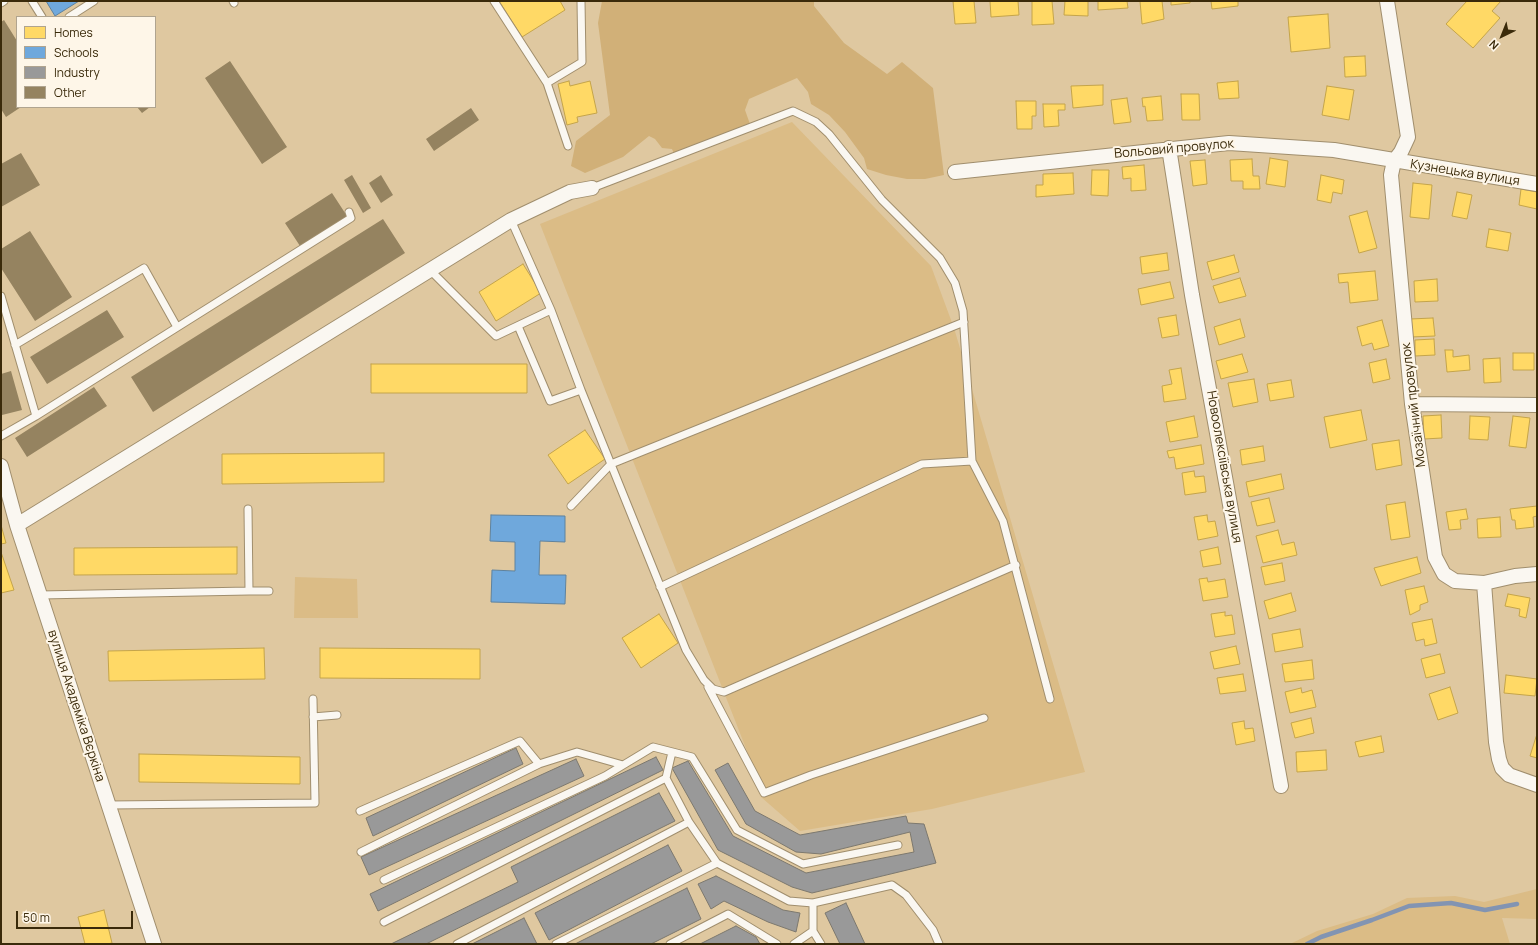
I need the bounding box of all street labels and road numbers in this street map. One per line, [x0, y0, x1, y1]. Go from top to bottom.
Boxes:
street label: Вольовий провулок [1114, 136, 1234, 162]
street label: Кузнецька вулиця [1409, 157, 1521, 189]
street label: Мозаїчний провулок [1399, 342, 1429, 468]
street label: Новоолексіївська вулиця [1203, 390, 1245, 544]
street label: вулиця Академіка Вєркіна [44, 628, 108, 784]

